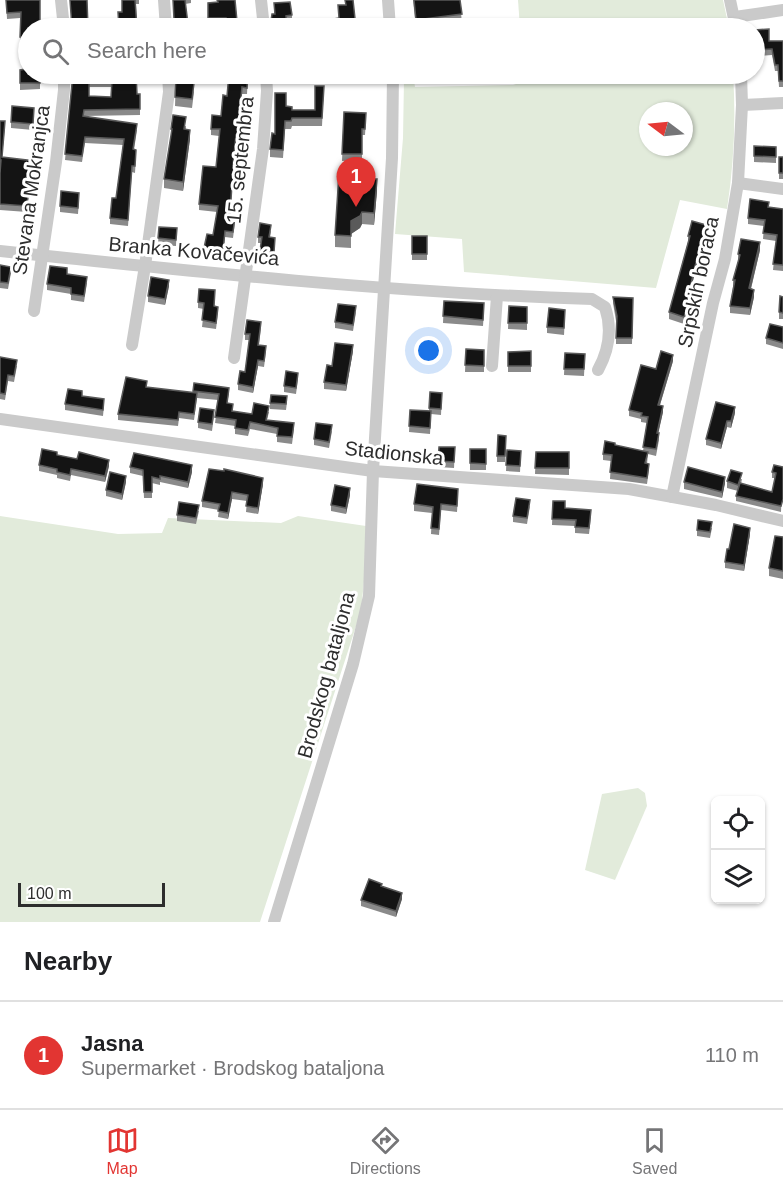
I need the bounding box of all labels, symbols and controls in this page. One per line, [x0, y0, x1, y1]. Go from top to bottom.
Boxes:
search box [18, 18, 765, 84]
icon: search [39, 35, 72, 68]
text: Search here [87, 38, 207, 63]
street label: 15. septembra [222, 94, 258, 225]
north arrow [639, 102, 693, 156]
street label: Stevana Mokranjca [8, 103, 54, 276]
pin: 1 [336, 158, 376, 207]
street label: Srpskih boraca [673, 214, 723, 350]
street label: Branka Kovačevića [108, 233, 281, 269]
your location [414, 336, 443, 365]
street label: Stadionska [344, 437, 445, 469]
street label: Brodskog bataljona [293, 589, 359, 761]
map controls [711, 796, 765, 904]
button: locate [711, 796, 765, 850]
button: layers [711, 850, 765, 904]
scale bar [18, 880, 165, 908]
text: 100 m [27, 885, 71, 902]
text: Nearby [24, 946, 112, 976]
text: Jasna [81, 1031, 143, 1056]
text: 1 [38, 1044, 49, 1066]
text: 110 m [705, 1044, 759, 1066]
text: Supermarket · Brodskog bataljona [81, 1057, 385, 1079]
tab: Map [106, 1124, 139, 1178]
tab: Directions [350, 1124, 421, 1178]
tab: Saved [632, 1124, 677, 1178]

